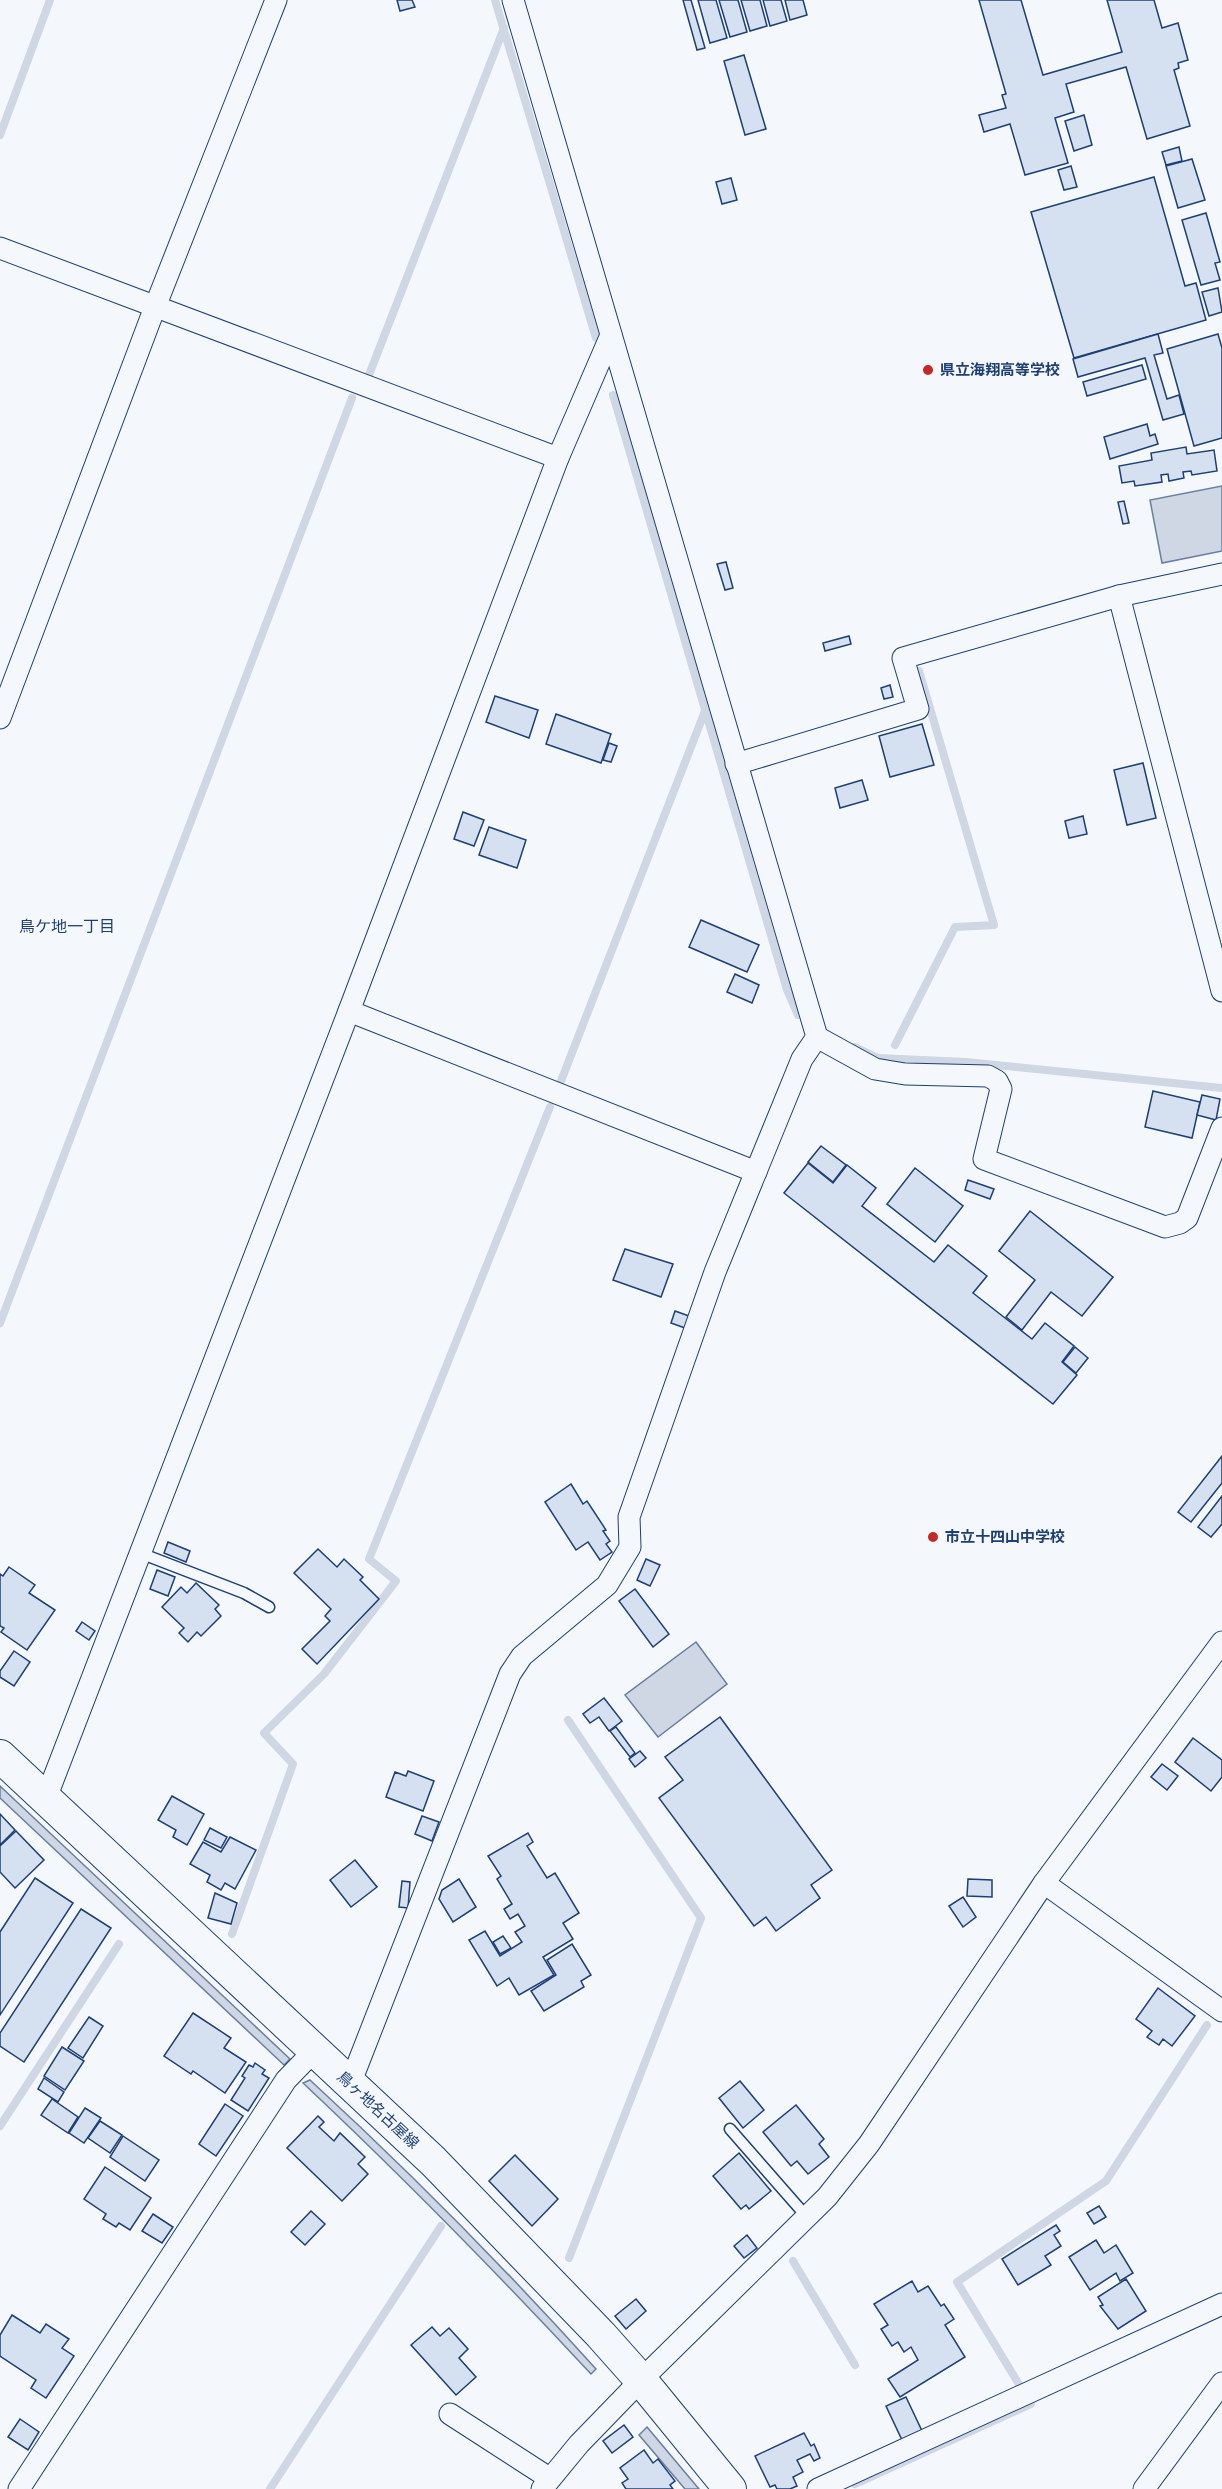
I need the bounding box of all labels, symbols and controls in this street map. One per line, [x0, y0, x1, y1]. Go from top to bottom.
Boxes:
place label: 県立海翔高等学校 [940, 360, 1060, 379]
marker: 県立海翔高等学校 [921, 363, 935, 377]
district label: 鳥ケ地一丁目 [19, 917, 115, 936]
place label: 市立十四山中学校 [945, 1527, 1065, 1546]
marker: 市立十四山中学校 [926, 1530, 940, 1544]
street label: 鳥ヶ地名古屋線 [333, 2067, 423, 2152]

